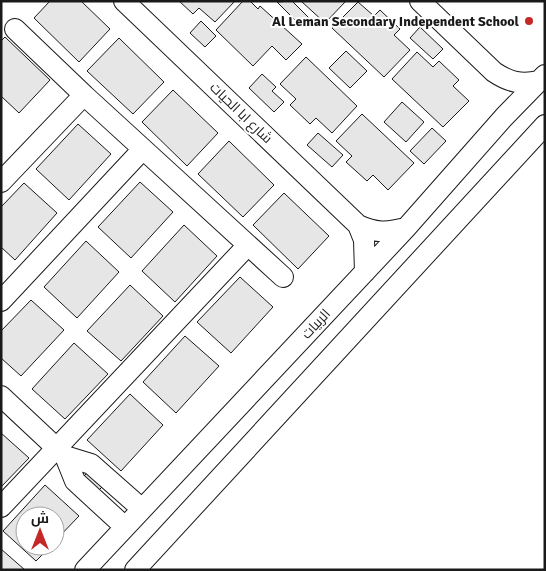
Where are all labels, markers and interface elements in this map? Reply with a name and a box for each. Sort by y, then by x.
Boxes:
place label: Al Leman Secondary Independent School [272,13,520,30]
marker: Al Leman Secondary Independent School [523,15,535,27]
street label: شارع ابا الحيات [206,79,276,147]
street label: الربيات [298,305,334,343]
north arrow [15,506,65,556]
text: ش [31,510,49,527]

